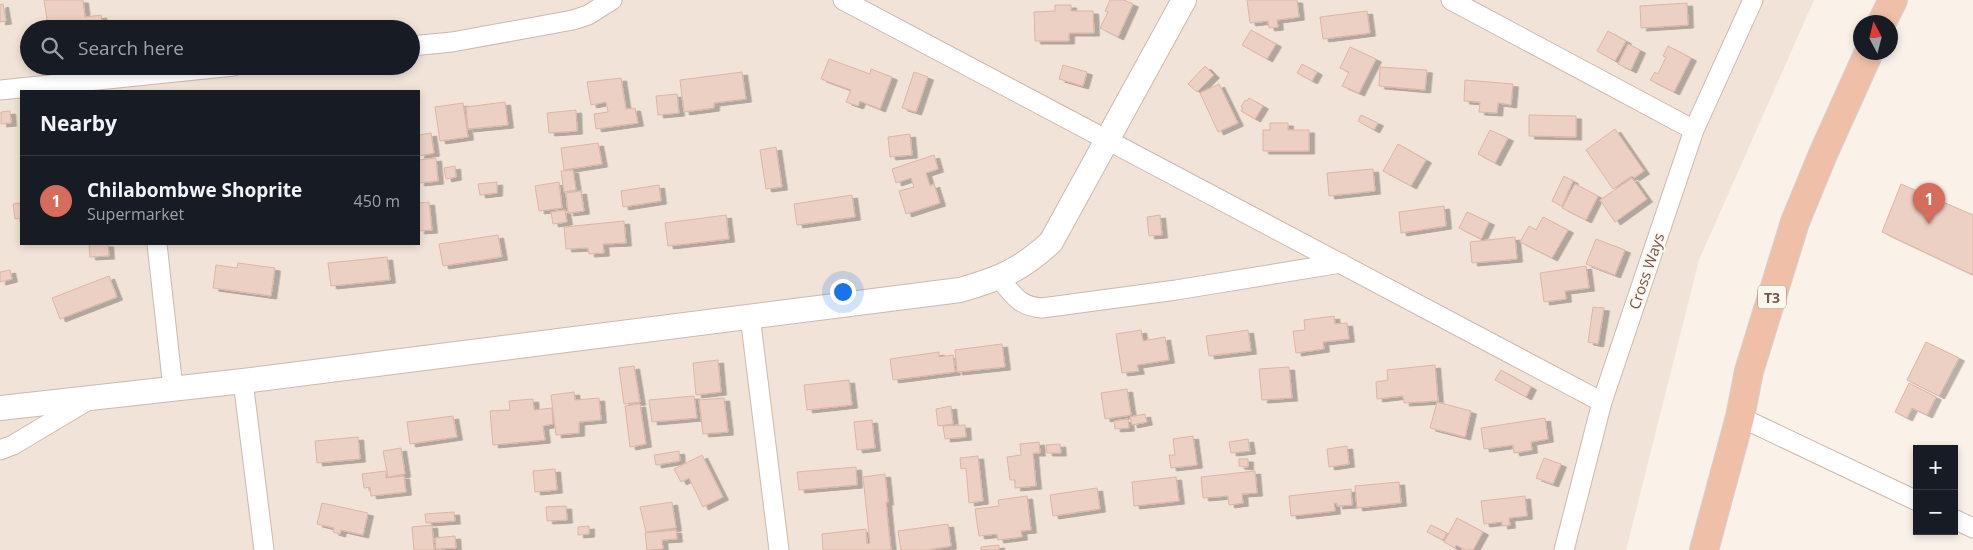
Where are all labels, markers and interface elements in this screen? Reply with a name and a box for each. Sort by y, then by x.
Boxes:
north arrow [1853,15,1898,60]
search box [20,20,420,75]
icon: search [38,34,66,62]
text: Search here [78,35,184,61]
text: Nearby [40,109,117,137]
text: Chilabombwe Shoprite [87,177,302,203]
pin: 1 [1913,183,1945,224]
text: 1 [51,190,61,212]
text: 450 m [354,190,400,212]
text: Supermarket [87,203,184,225]
street label: Cross Ways [1624,230,1668,312]
your location [830,279,856,305]
road number: T3 [1758,286,1786,308]
map controls [1913,445,1958,535]
button: + [1913,445,1958,490]
button: − [1913,490,1958,535]

